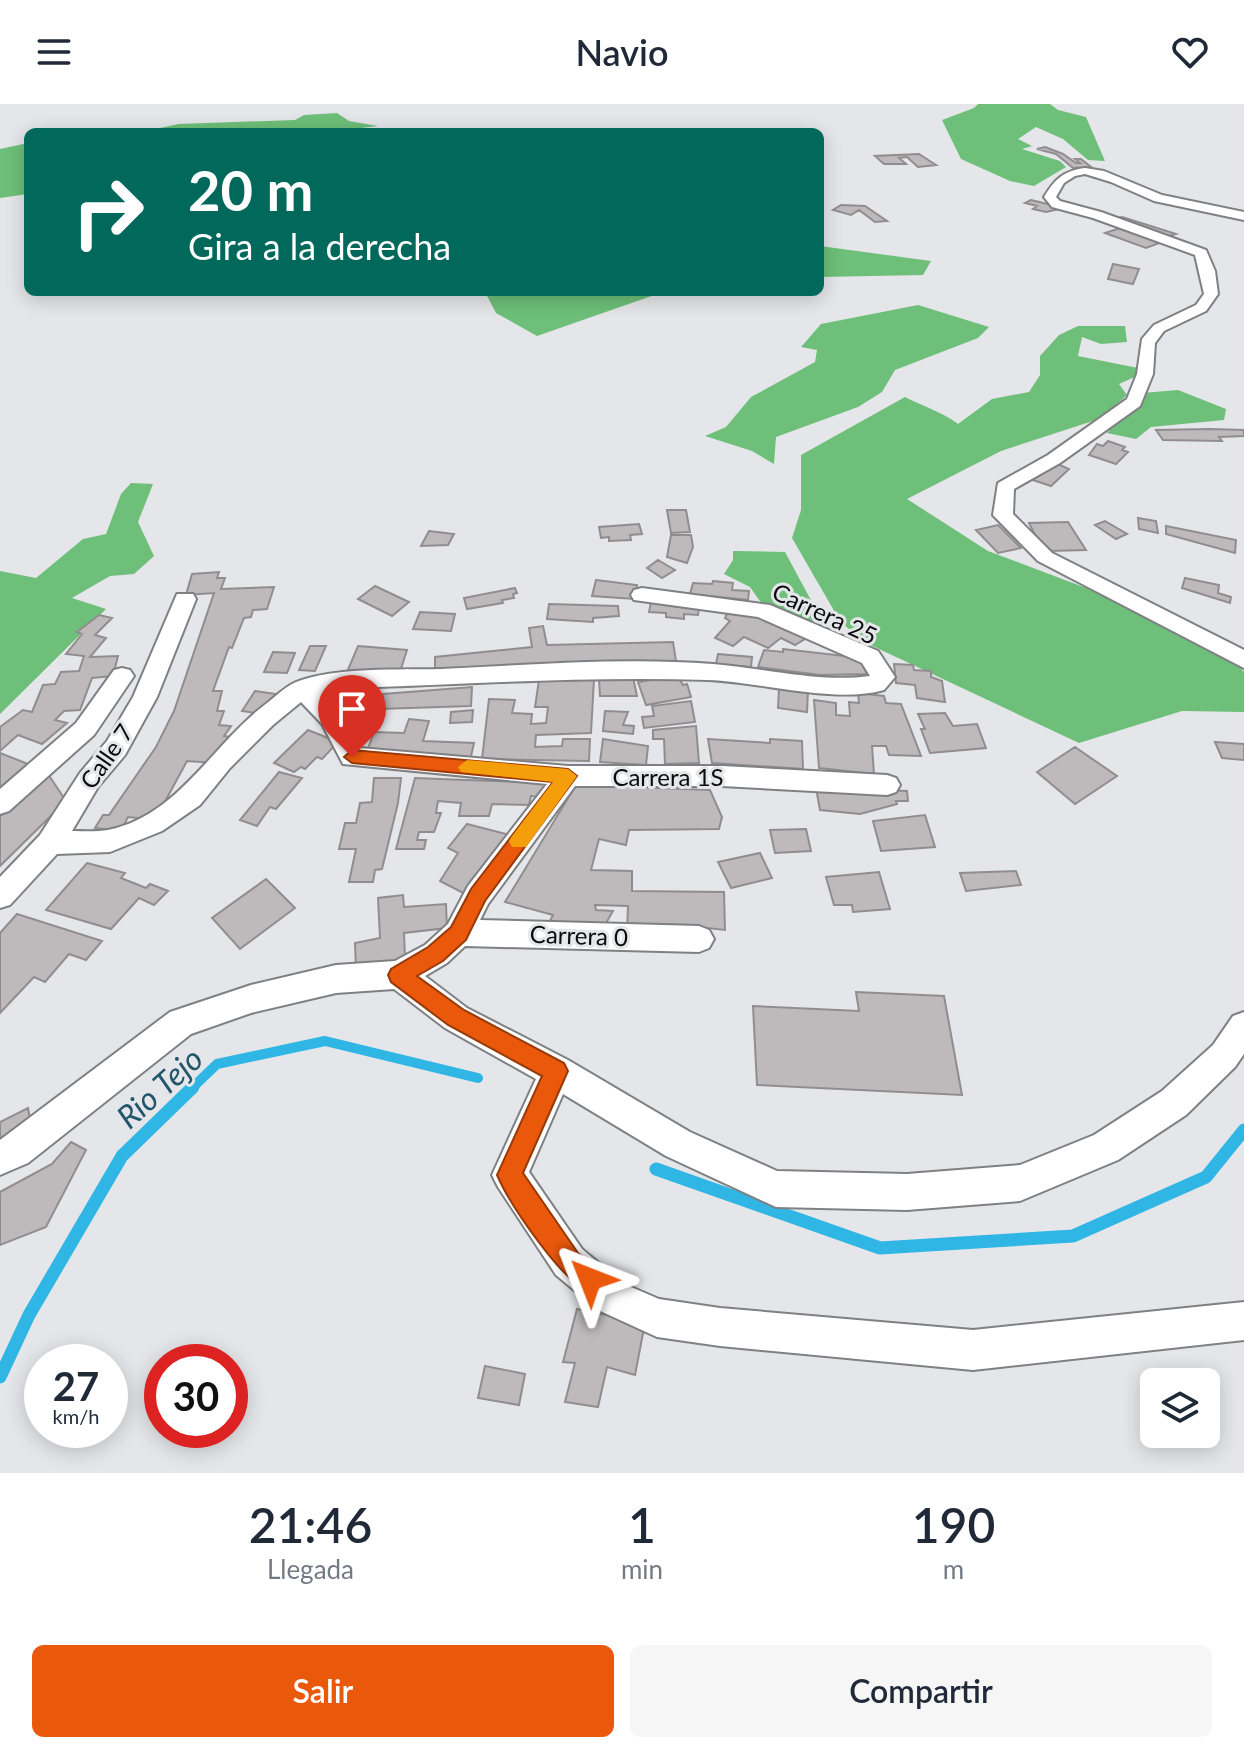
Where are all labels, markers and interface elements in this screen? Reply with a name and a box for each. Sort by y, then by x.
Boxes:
icon: menu [32,30,76,74]
text: Navio [575,30,669,74]
icon: heart [1168,30,1212,74]
text: 20 m [188,156,313,223]
icon: right [56,160,160,264]
text: Gira a la derecha [188,224,451,268]
street label: Carrera 25 [768,576,882,650]
pin [318,675,386,757]
icon: arrive [330,687,374,731]
street label: Calle 7 [73,718,139,794]
street label: Carrera 1S [612,762,724,791]
street label: Carrera 0 [529,919,629,951]
water label: Rio Tejo [108,1038,210,1136]
position arrow [548,1237,632,1321]
speed limit sign: 30 [144,1344,248,1448]
text: 27 [53,1362,99,1410]
map controls [1140,1368,1220,1448]
button: layers [1140,1368,1220,1448]
text: km/h [53,1404,99,1428]
text: 21:46 [249,1496,372,1553]
text: 1 [628,1496,656,1553]
text: 190 [912,1496,995,1553]
text: Llegada [267,1553,354,1585]
text: min [621,1553,663,1585]
text: m [943,1553,964,1585]
button: Salir [32,1645,614,1737]
button: Compartir [630,1645,1212,1737]

